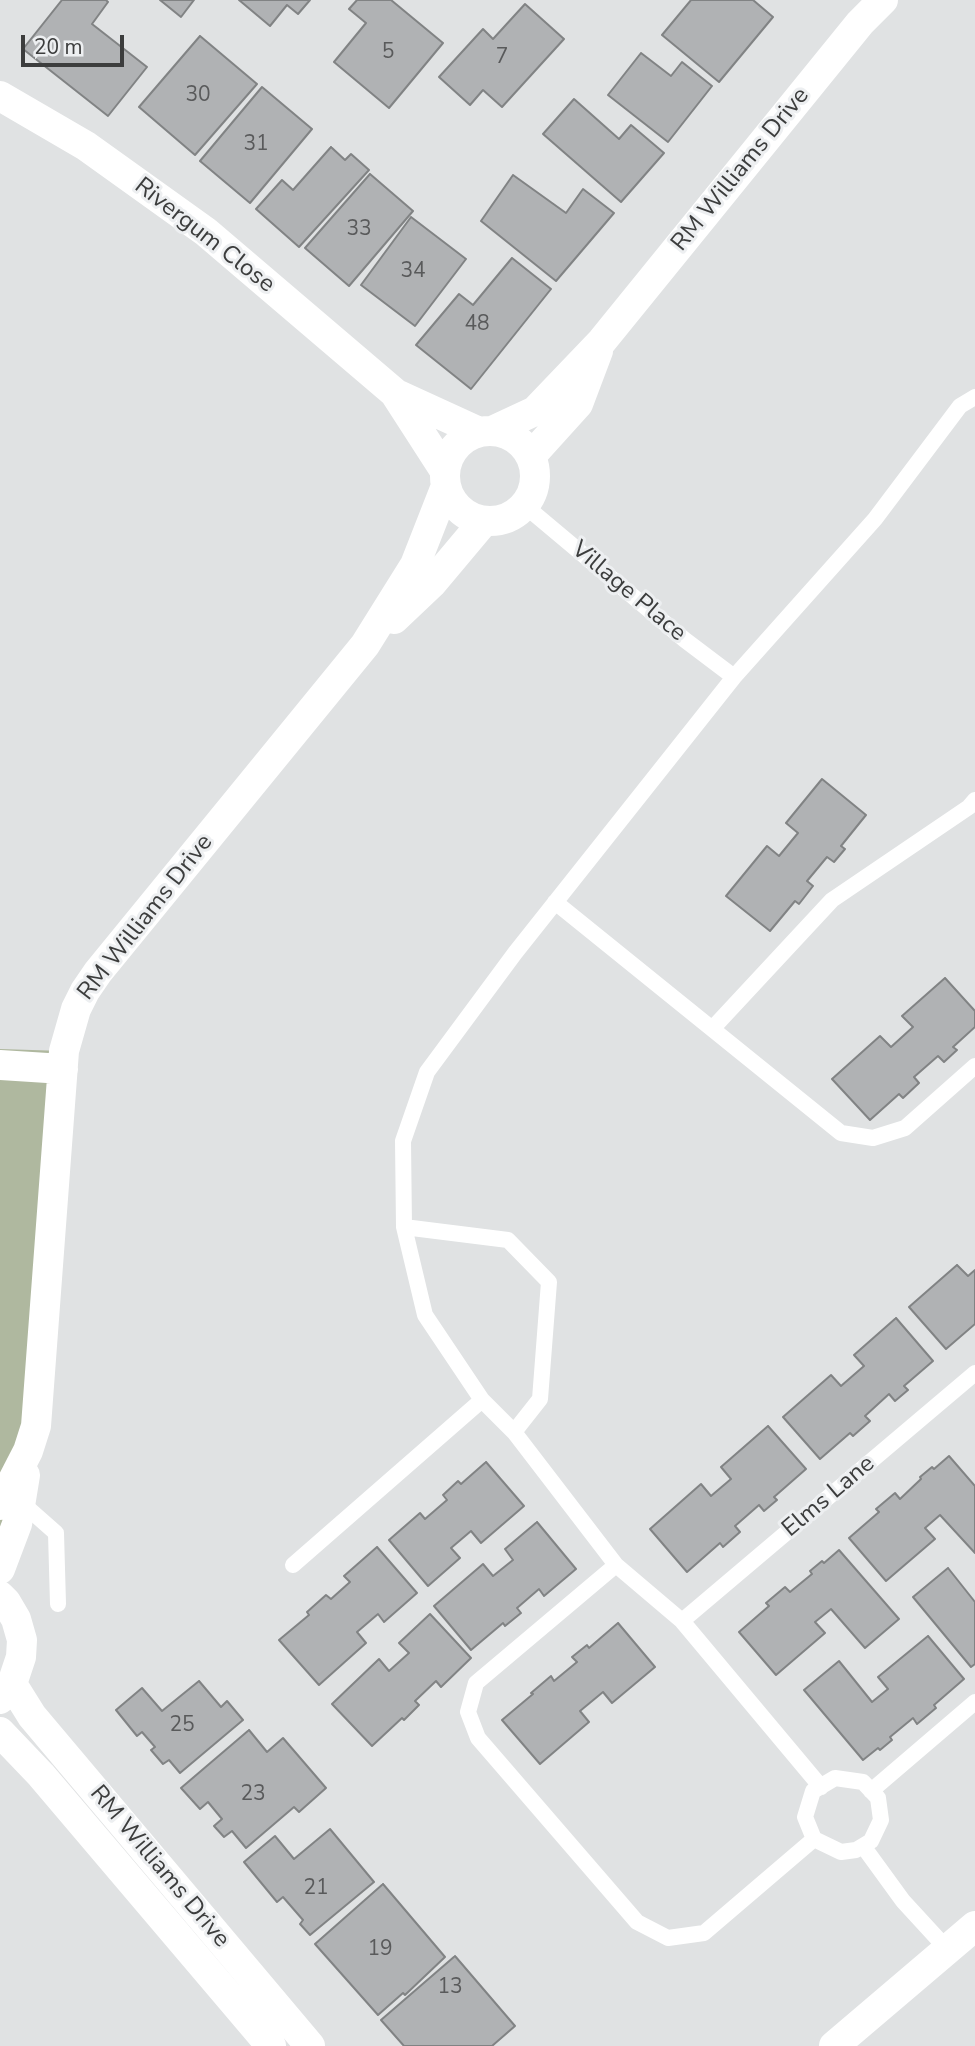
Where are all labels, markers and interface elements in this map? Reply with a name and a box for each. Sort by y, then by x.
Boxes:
scale bar [24,21,128,65]
text: 20 m [34,33,83,61]
house number: 5 [382,40,394,66]
house number: 7 [496,45,508,71]
street label: RM Williams Drive [666,82,816,258]
house number: 30 [185,83,211,109]
house number: 31 [243,132,269,158]
street label: Rivergum Close [128,172,280,300]
house number: 33 [346,217,372,243]
house number: 34 [400,259,426,285]
house number: 48 [464,312,490,338]
street label: Village Place [565,536,691,648]
street label: RM Williams Drive [72,829,220,1007]
street label: Elms Lane [777,1450,881,1544]
house number: 25 [169,1713,195,1739]
street label: RM Williams Drive [83,1780,235,1954]
house number: 23 [240,1782,266,1808]
house number: 21 [303,1876,329,1902]
house number: 19 [367,1937,393,1963]
house number: 13 [437,1975,463,2001]

